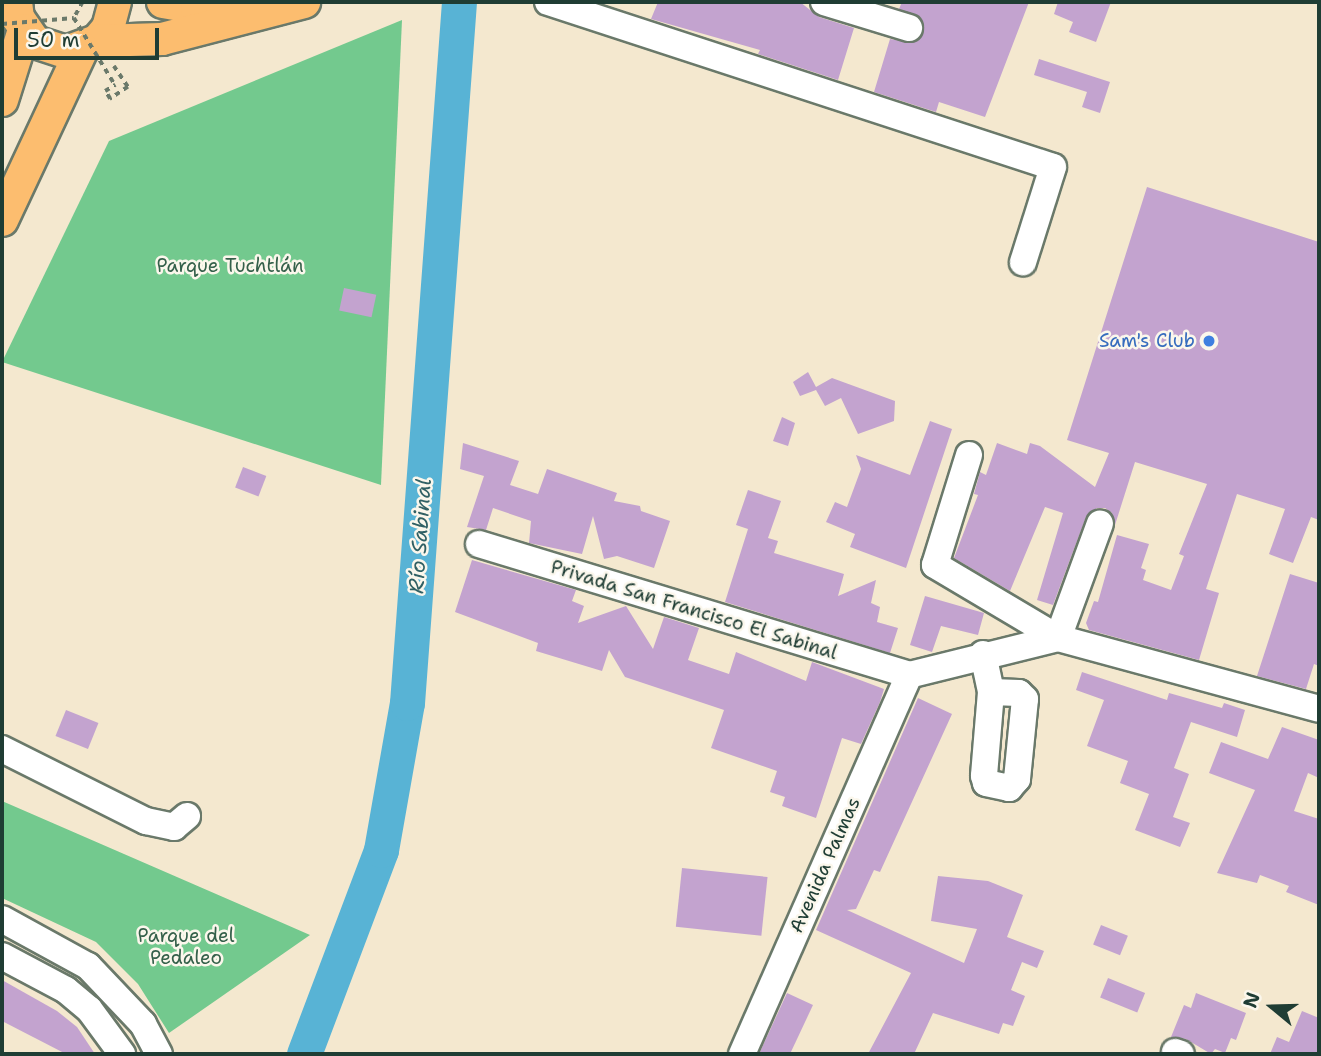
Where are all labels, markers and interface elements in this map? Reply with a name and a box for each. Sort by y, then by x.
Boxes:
scale bar [18,14,163,58]
text: 50 m [27,26,80,54]
park label: Parque Tuchtlán [156,255,304,277]
place label: Sam's Club [1099,330,1195,352]
marker: Sam's Club [1201,333,1217,349]
water label: Río Sabinal [403,478,437,594]
street label: Privada San Francisco El Sabinal [548,555,840,665]
street label: Avenida Palmas [785,794,865,936]
park label: Parque del Pedaleo [138,925,234,969]
north arrow [1237,972,1307,1042]
text: N [1237,989,1266,1011]

